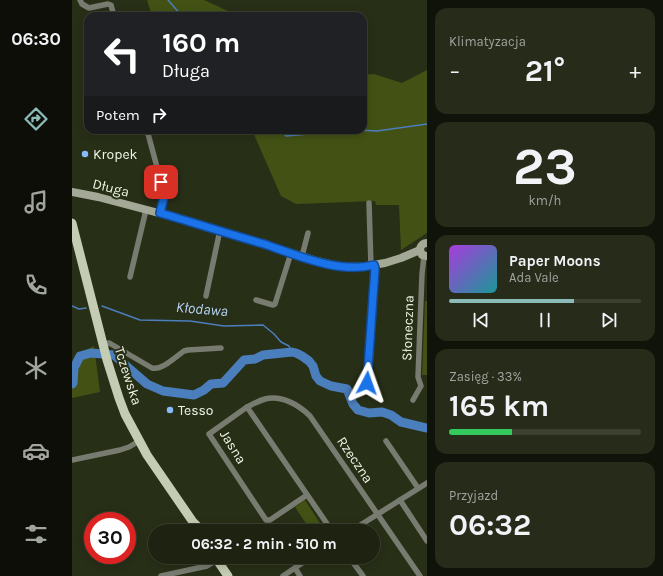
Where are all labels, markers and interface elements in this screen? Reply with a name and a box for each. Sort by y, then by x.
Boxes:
text: 160 m [162,26,240,59]
text: 06:30 [11,28,61,50]
icon: left [96,28,148,80]
text: Klimatyzacja [449,34,526,49]
text: 21° [525,53,565,89]
text: − [449,58,461,84]
text: + [629,58,641,84]
text: Długa [162,60,210,82]
icon: right [148,104,170,126]
icon: directions [22,105,50,133]
text: Potem [96,106,140,124]
text: 23 [513,136,577,197]
place label: Kropek [93,146,138,163]
marker: Kropek [80,149,90,159]
pin [144,165,178,199]
icon: arrive [150,171,172,193]
street label: Długa [91,175,131,201]
icon: music [22,188,50,216]
text: km/h [529,193,561,208]
text: Paper Moons [509,252,601,270]
text: Ada Vale [509,270,559,285]
icon: phone [22,271,50,299]
street label: Słoneczna [398,295,418,361]
water label: Kłodawa [175,298,229,320]
icon: previous [470,309,492,331]
icon: pause [534,309,556,331]
icon: next [598,309,620,331]
street label: Tczewska [111,345,145,407]
icon: climate [22,354,50,382]
position arrow [346,362,388,404]
text: Zasięg · 33% [449,369,522,384]
text: 165 km [449,388,549,424]
place label: Tesso [178,402,214,419]
marker: Tesso [165,405,175,415]
street label: Jasna [216,427,250,467]
street label: Rzeczna [333,434,377,486]
icon: car [22,437,50,465]
text: Przyjazd [449,488,498,503]
text: 06:32 [449,507,531,543]
speed limit sign: 30 [84,512,136,564]
icon: filters [22,520,50,548]
text: 06:32 · 2 min · 510 m [191,535,337,553]

